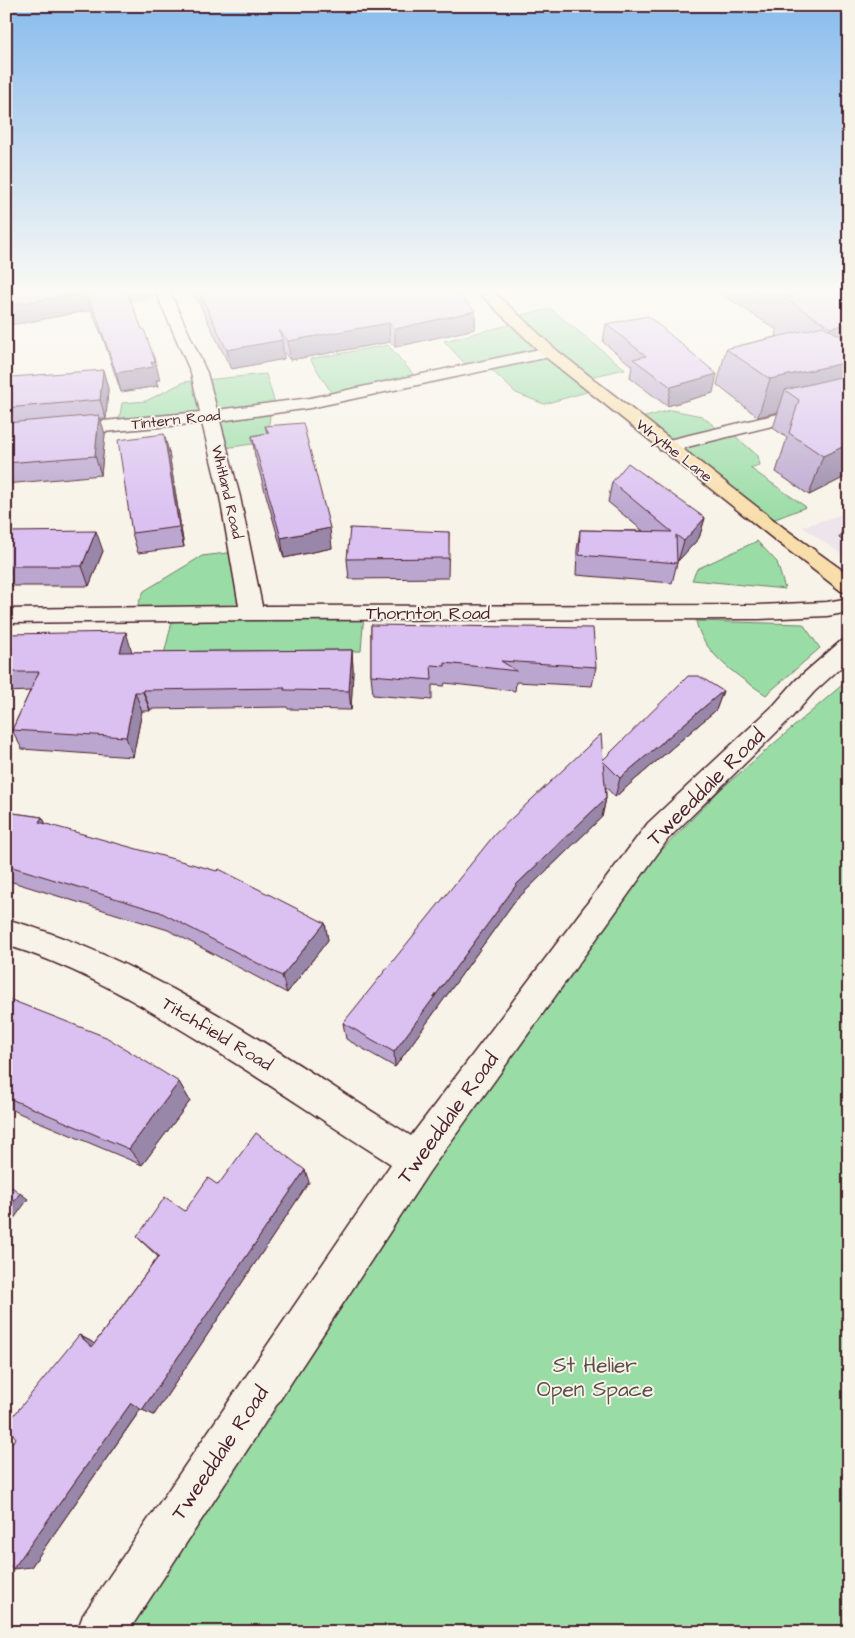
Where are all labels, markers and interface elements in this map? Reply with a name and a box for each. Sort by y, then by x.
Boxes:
street label: Tintern Road [130,405,222,435]
street label: Wrythe Lane [631,414,717,488]
street label: Whitland Road [206,443,248,541]
street label: Thornton Road [366,601,490,626]
street label: Tweeddale Road [640,721,772,853]
street label: Titchfield Road [157,991,277,1077]
street label: Tweeddale Road [390,1046,506,1190]
park label: St Helier Open Space [537,1351,653,1405]
street label: Tweeddale Road [164,1380,276,1526]

